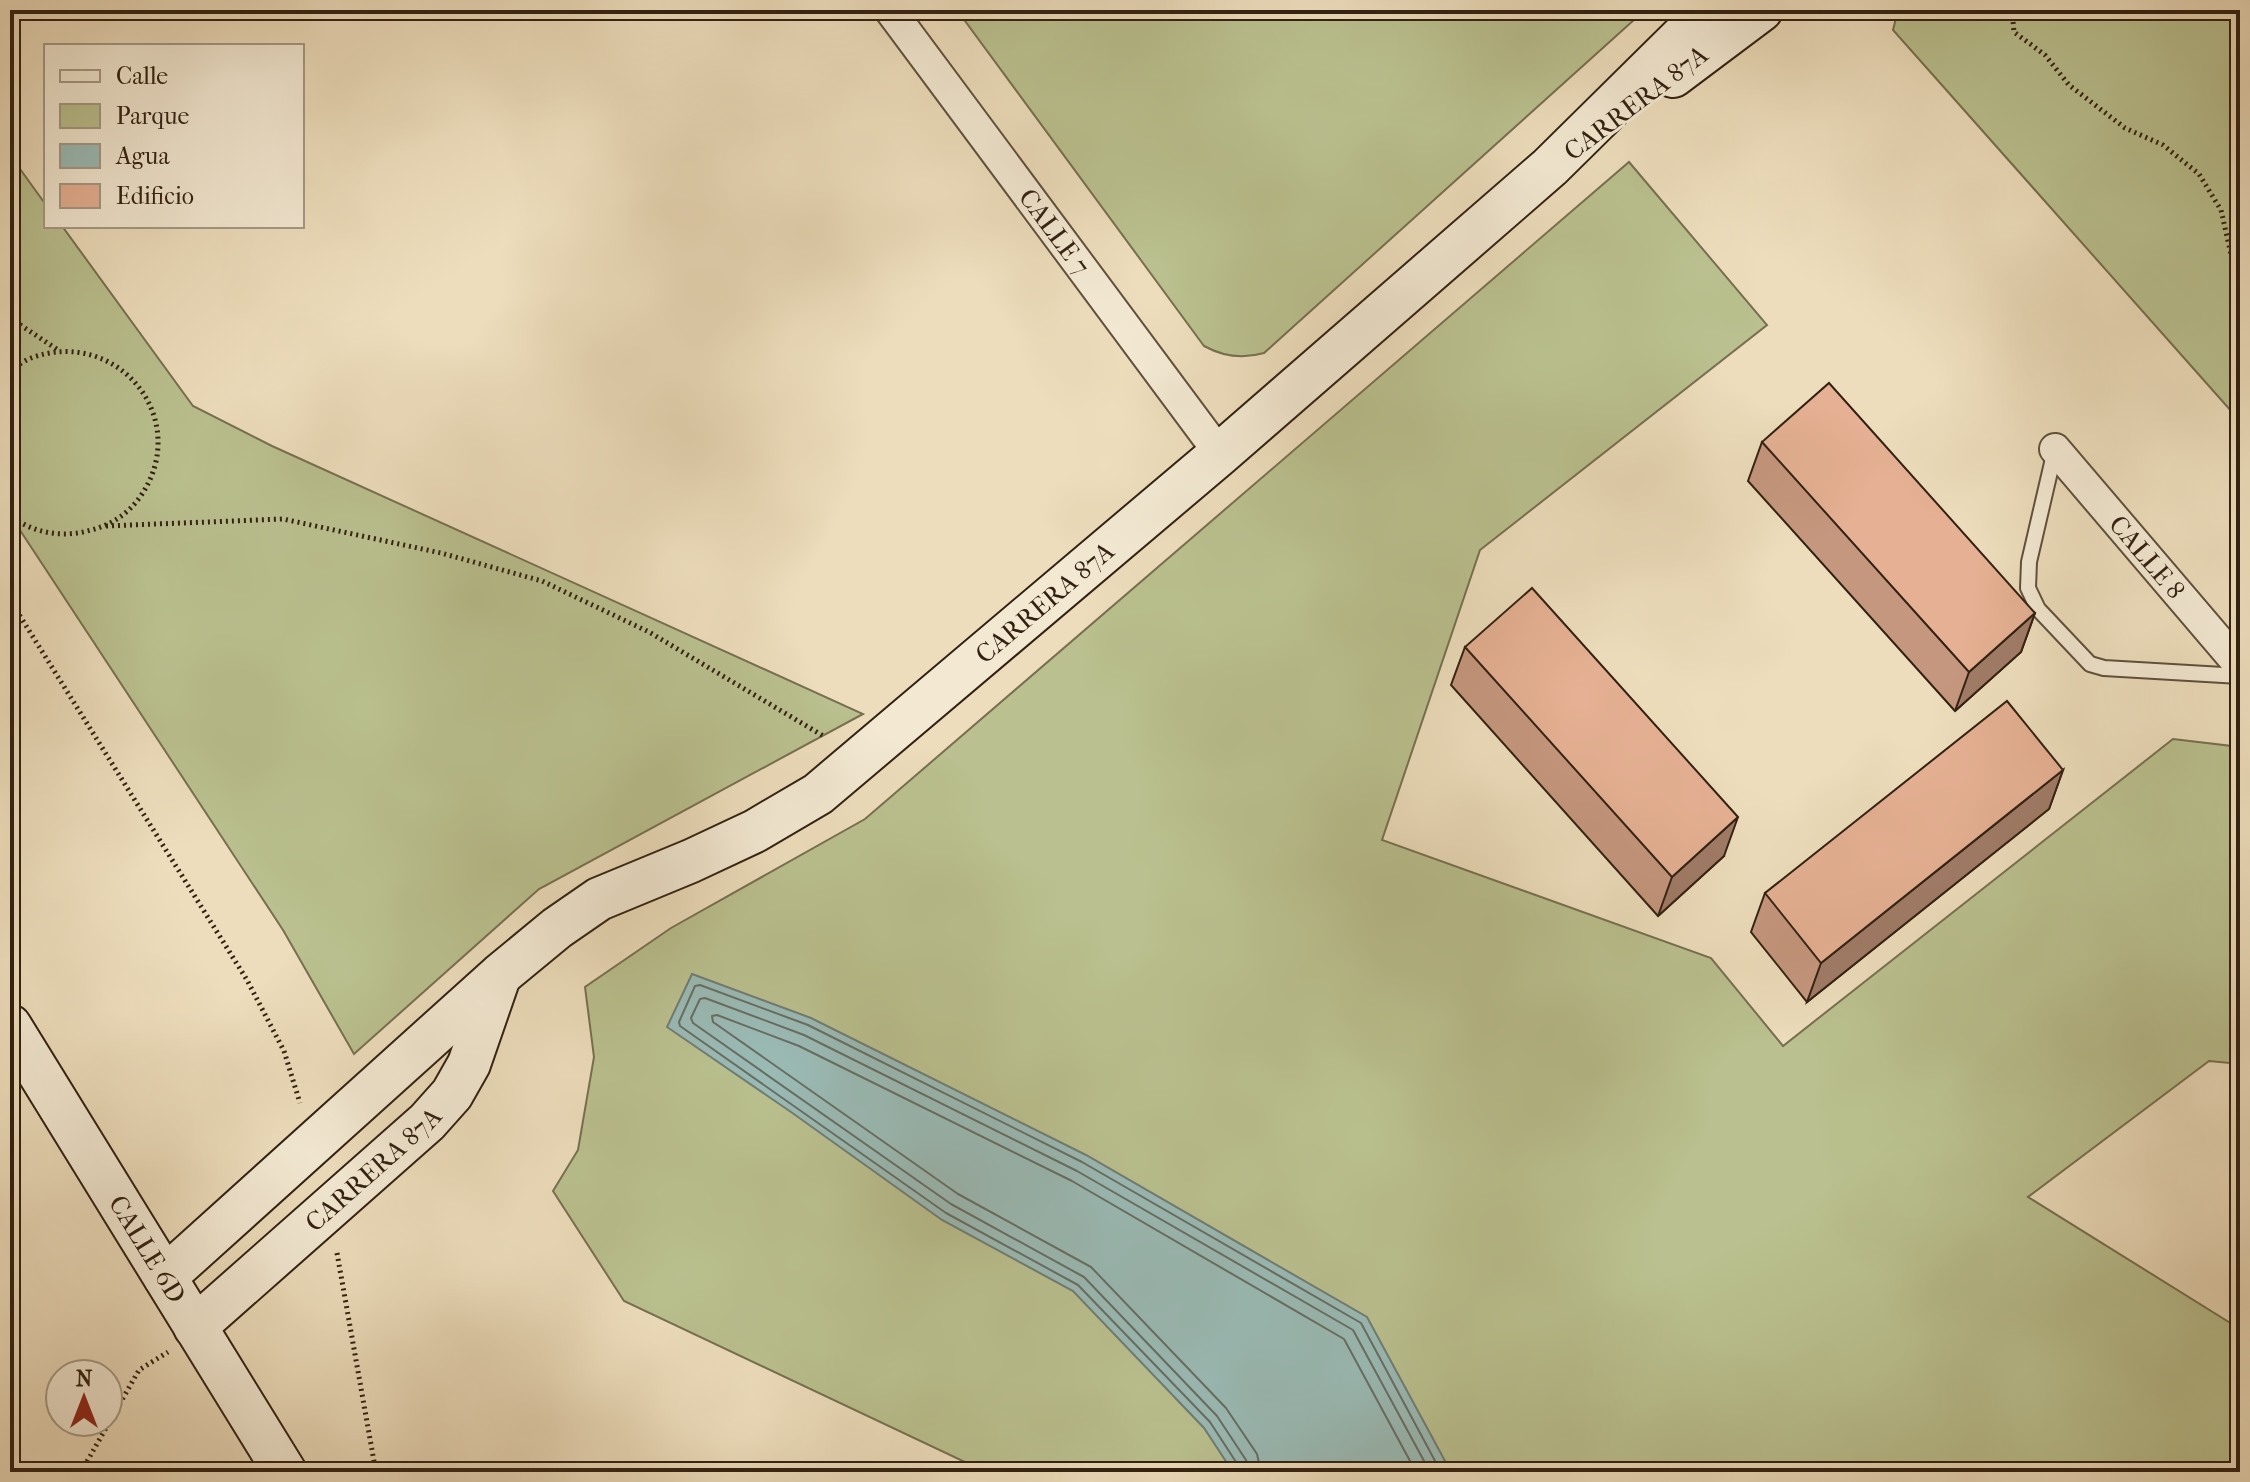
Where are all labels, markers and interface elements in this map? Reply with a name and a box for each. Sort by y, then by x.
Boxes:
street label: CARRERA 87A [1558,38,1715,167]
legend [44,44,304,228]
text: Calle [116,62,168,90]
text: Parque [116,102,189,130]
text: Agua [115,142,170,170]
text: Edificio [116,182,194,210]
street label: CALLE 7 [1012,182,1097,281]
street label: CALLE 8 [2103,509,2191,605]
street label: CARRERA 87A [969,534,1121,670]
street label: CARRERA 87A [299,1100,449,1238]
street label: CALLE 6D [103,1189,192,1309]
north arrow [44,1358,124,1438]
text: N [76,1366,93,1392]

